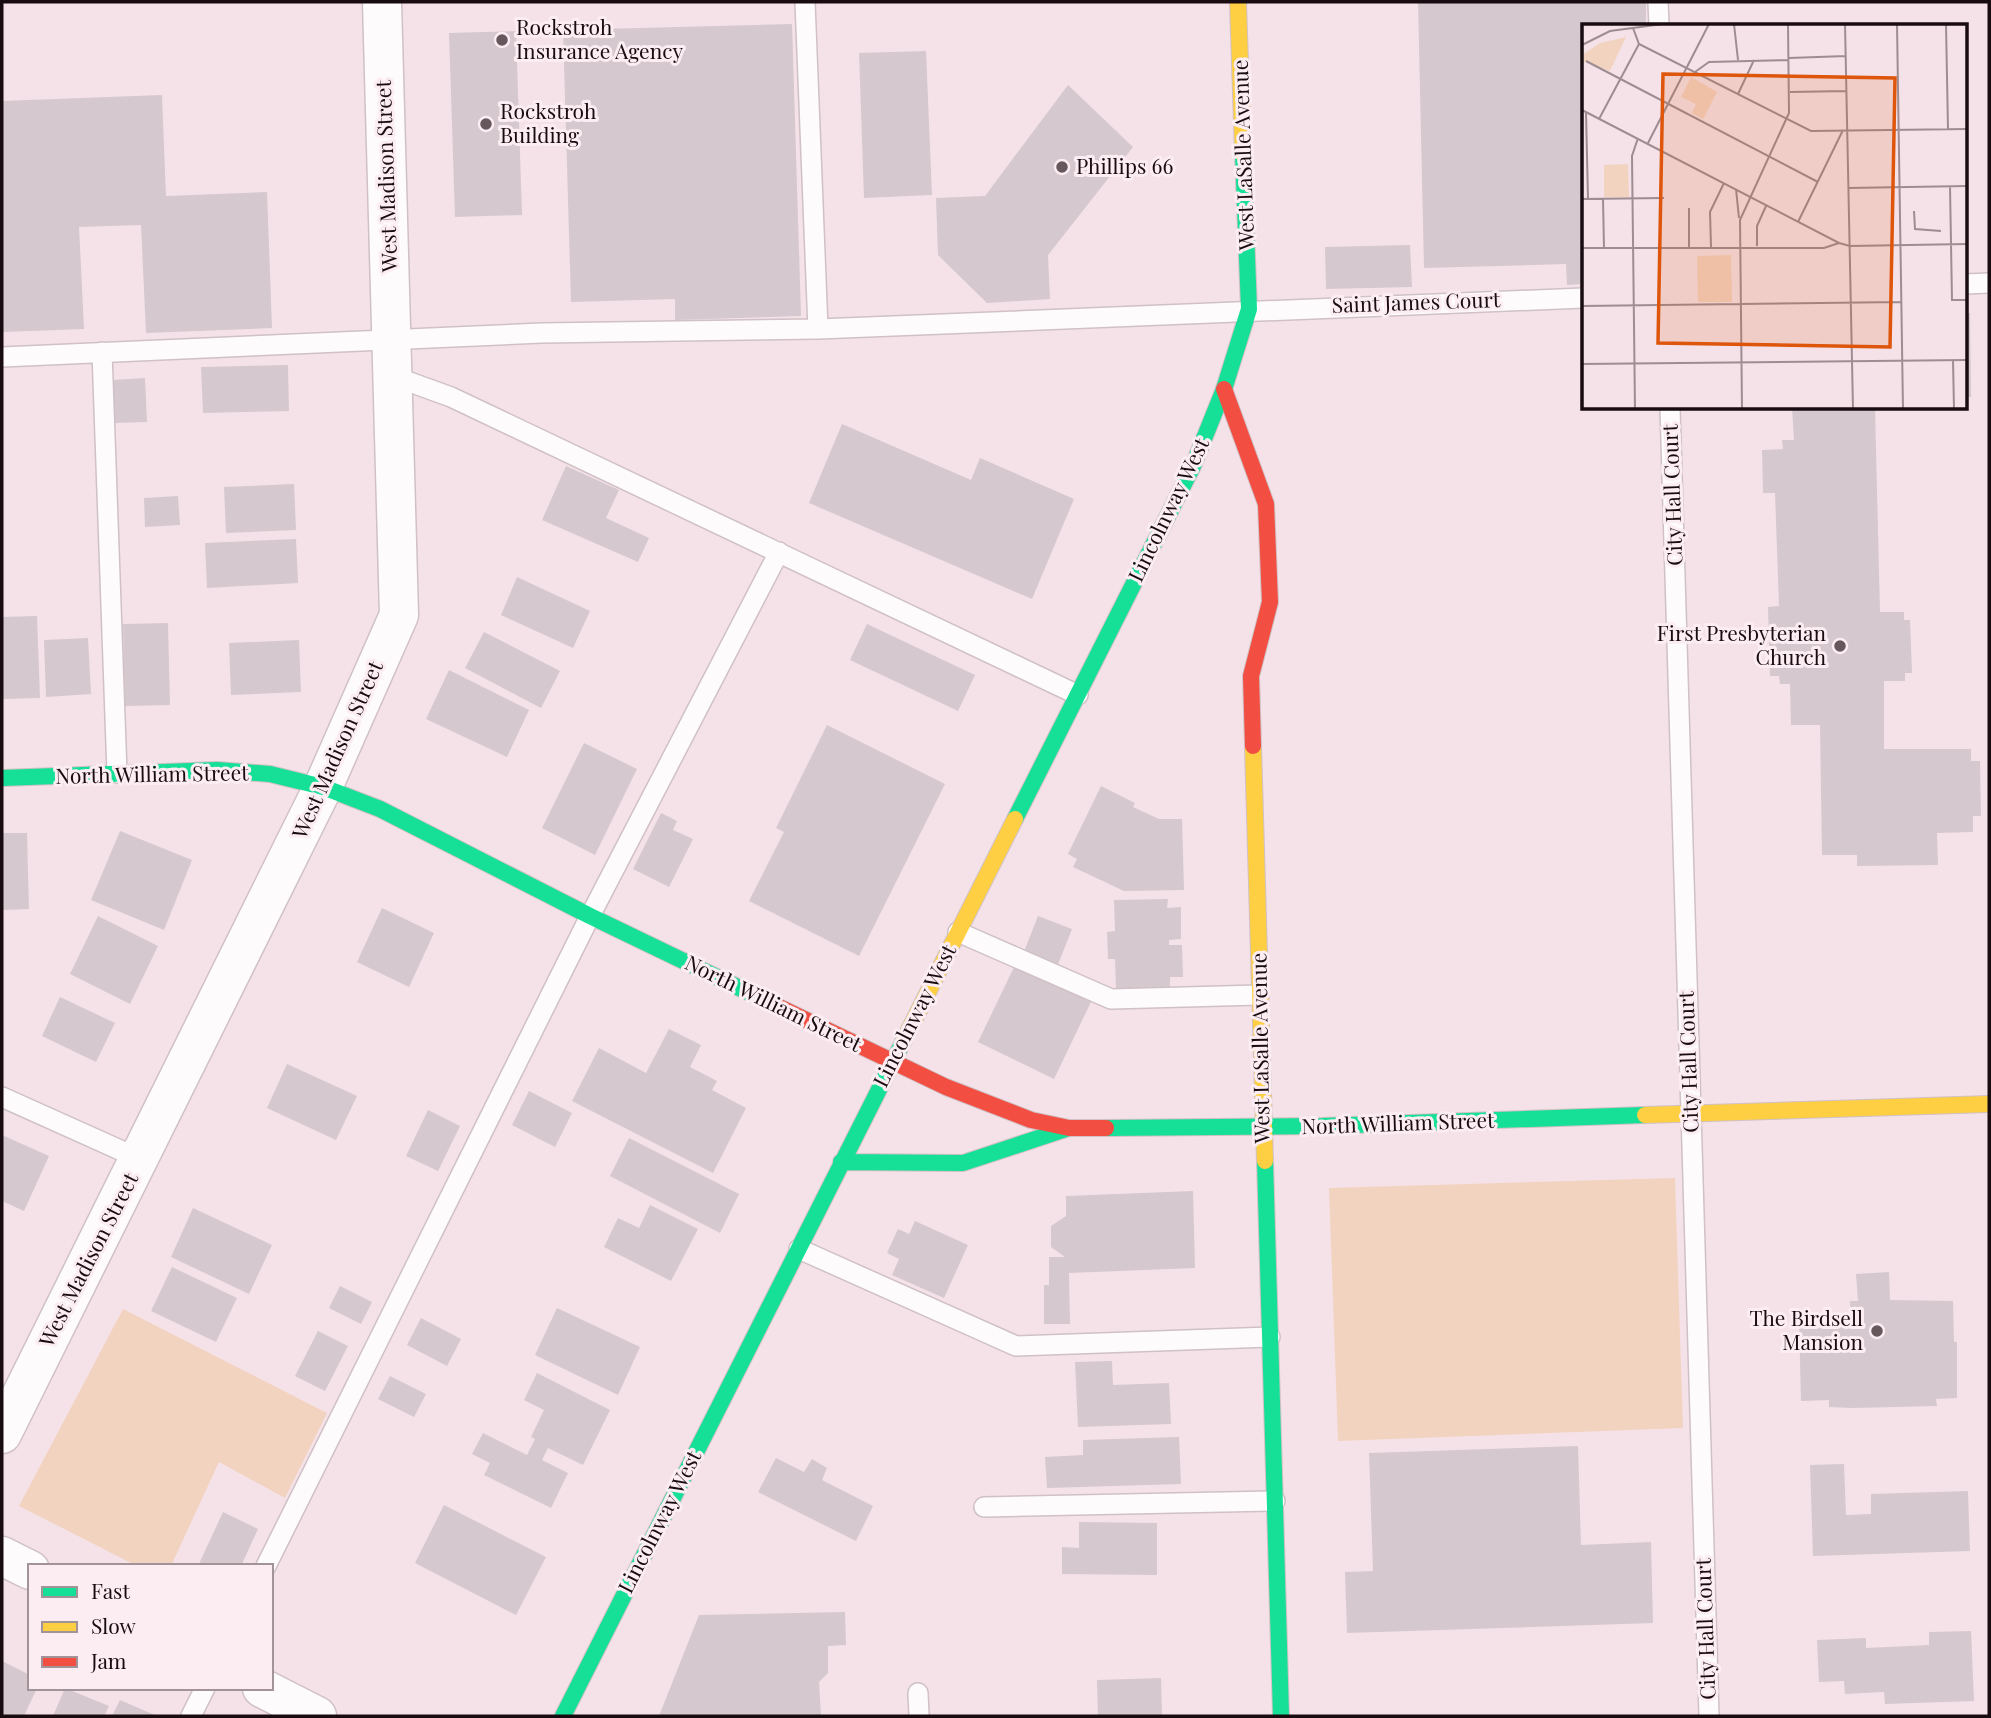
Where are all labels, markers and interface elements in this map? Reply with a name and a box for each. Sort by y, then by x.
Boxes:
place label: Rockstroh Insurance Agency [516,12,683,64]
inset map [1582,24,1966,410]
marker: Rockstroh Insurance Agency [494,32,510,48]
street label: West LaSalle Avenue [1225,59,1259,252]
street label: West Madison Street [368,79,402,273]
place label: Rockstroh Building [500,96,597,148]
marker: Rockstroh Building [478,116,494,132]
place label: Phillips 66 [1076,151,1173,179]
marker: Phillips 66 [1054,159,1070,175]
street label: Saint James Court [1331,284,1501,318]
street label: City Hall Court [1655,423,1687,566]
street label: Lincolnway West [1120,432,1214,586]
place label: First Presbyterian Church [1657,618,1827,670]
marker: First Presbyterian Church [1832,638,1848,654]
street label: West Madison Street [284,655,388,843]
street label: North William Street [55,757,249,789]
street label: Lincolnway West [865,938,962,1091]
street label: North William Street [681,947,867,1057]
street label: West LaSalle Avenue [1243,952,1275,1145]
street label: City Hall Court [1671,990,1703,1133]
street label: North William Street [1301,1105,1495,1139]
street label: West Madison Street [31,1167,144,1352]
place label: The Birdsell Mansion [1750,1303,1863,1355]
marker: The Birdsell Mansion [1869,1323,1885,1339]
street label: Lincolnway West [610,1444,707,1597]
street label: City Hall Court [1688,1557,1720,1700]
legend [28,1564,273,1690]
text: Fast [91,1576,130,1604]
text: Slow [91,1611,136,1639]
text: Jam [90,1646,127,1674]

